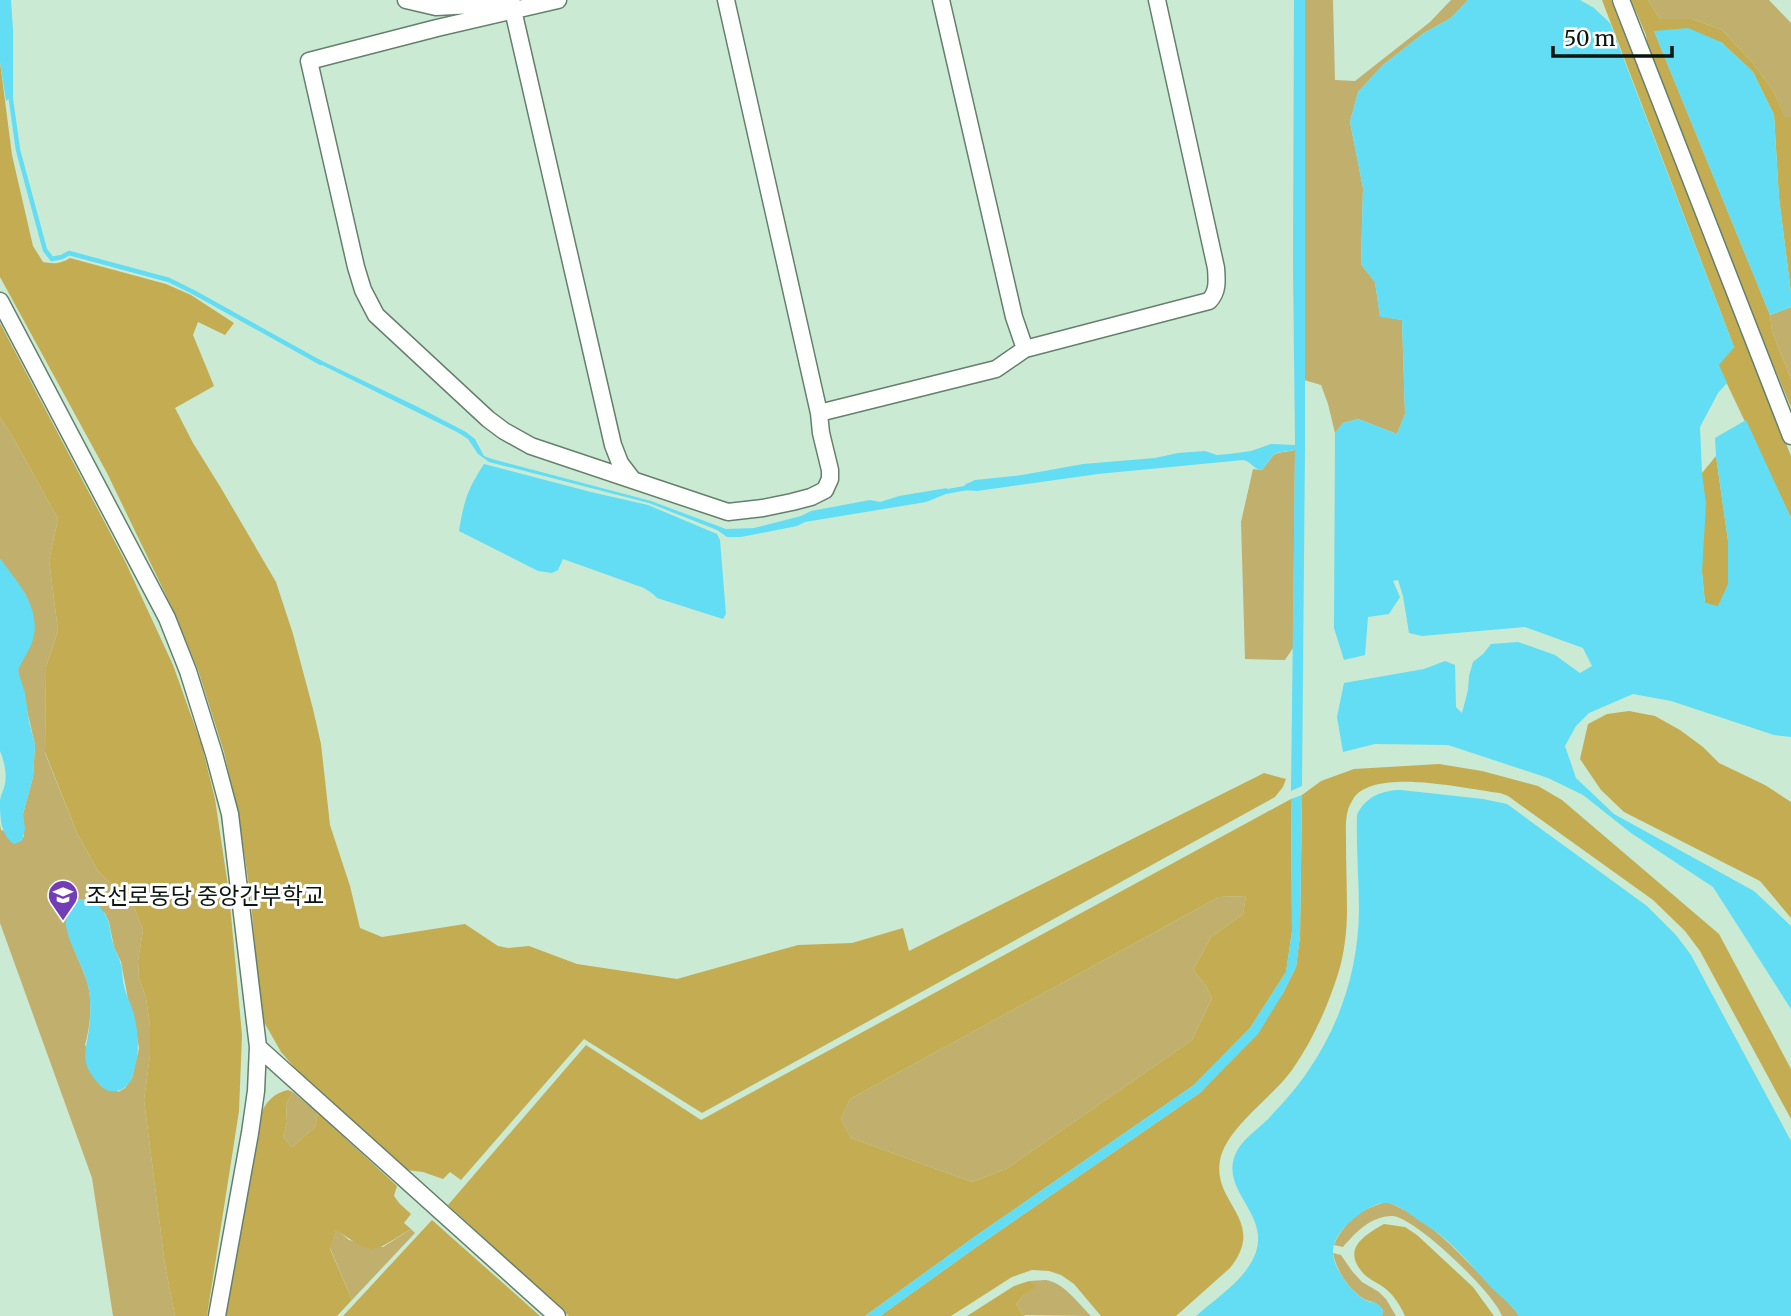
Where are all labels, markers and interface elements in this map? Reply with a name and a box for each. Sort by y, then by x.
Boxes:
scale bar [1553,14,1672,58]
text: 50 m [1564,25,1615,52]
school or university icon: 조선로동당 중앙간부학교 [46,878,80,922]
place label: 조선로동당 중앙간부학교 [86,881,324,910]

